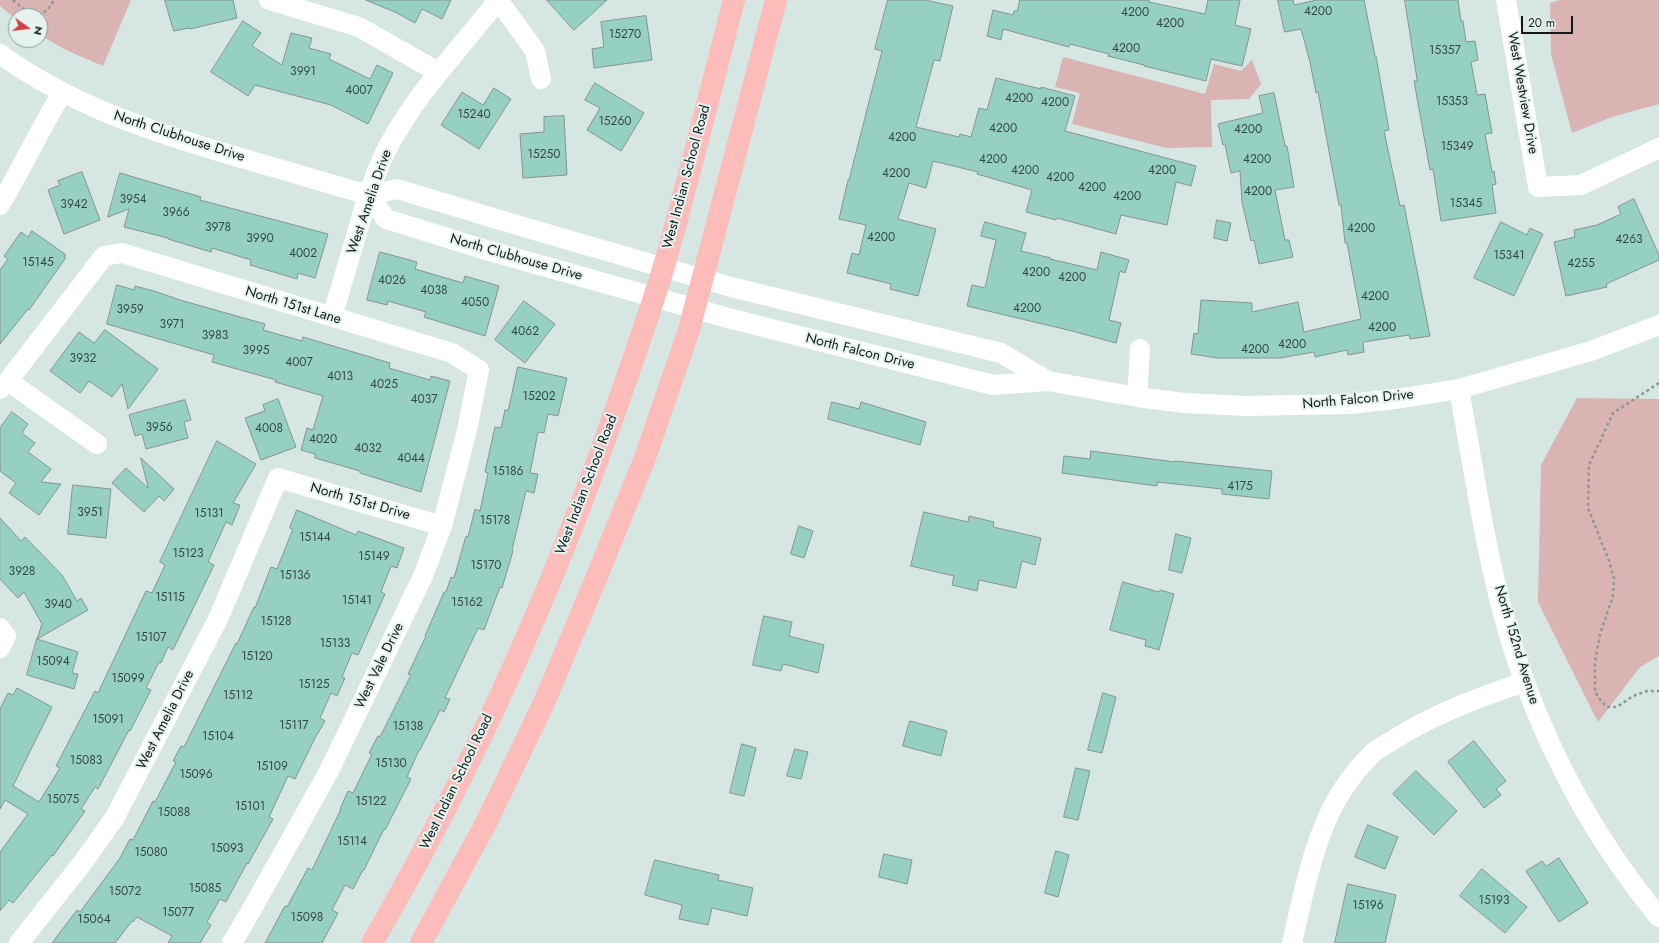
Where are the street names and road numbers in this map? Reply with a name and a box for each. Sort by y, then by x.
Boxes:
street label: West Westview Drive [1503,31,1541,155]
street label: West Indian School Road [660,103,714,251]
street label: North Clubhouse Drive [111,108,247,166]
street label: West Amelia Drive [344,148,396,256]
street label: North Clubhouse Drive [448,231,584,285]
street label: North 151st Lane [243,283,343,329]
street label: North Falcon Drive [804,330,916,374]
street label: North Falcon Drive [1302,387,1414,413]
street label: West Indian School Road [553,413,621,557]
street label: North 151st Drive [308,480,412,524]
street label: North 152nd Avenue [1490,583,1542,707]
street label: West Vale Drive [352,620,408,712]
street label: West Amelia Drive [134,667,198,773]
street label: West Indian School Road [417,712,497,852]

